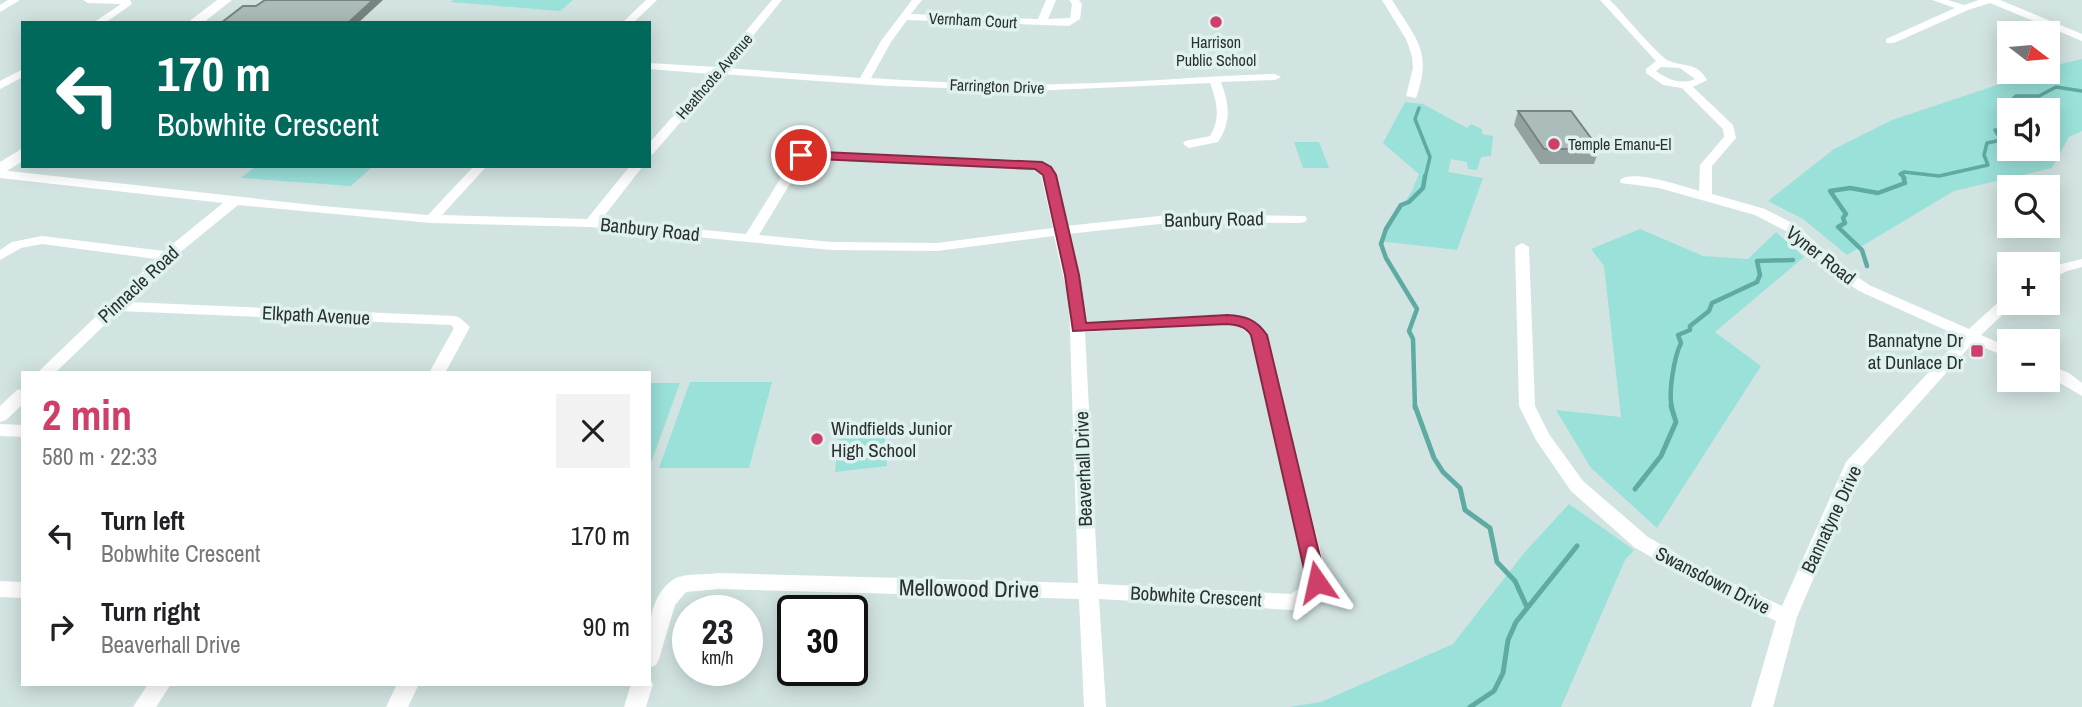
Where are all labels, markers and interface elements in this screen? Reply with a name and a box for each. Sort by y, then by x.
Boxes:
street label: Vernham Court [928,7,1018,33]
marker: Harrison Public School [1208,14,1224,30]
north arrow [1997,21,2060,84]
map controls [1997,21,2060,392]
street label: Heathcote Avenue [671,28,757,124]
place label: Harrison Public School [1176,31,1256,71]
text: 170 m [157,40,271,106]
icon: left [42,49,133,140]
street label: Farrington Drive [949,73,1045,99]
button: sound [1997,98,2060,161]
text: Bobwhite Crescent [157,103,379,146]
pin [771,125,831,185]
place label: Temple Emanu-El [1568,133,1672,155]
icon: arrive [782,136,820,174]
marker: Temple Emanu-El [1546,136,1562,152]
button: search [1997,175,2060,238]
street label: Banbury Road [1164,205,1264,233]
street label: Banbury Road [599,211,701,247]
street label: Vyner Road [1781,220,1861,290]
street label: Pinnacle Road [92,240,184,328]
button: + [1997,252,2060,315]
street label: Elkpath Avenue [261,299,371,331]
place label: Bannatyne Dr at Dunlace Dr [1868,327,1964,375]
button: − [1997,329,2060,392]
marker: Bannatyne Dr at Dunlace Dr [1969,343,1985,359]
text: 2 min [42,387,132,443]
button: close [556,394,630,468]
street label: Beaverhall Drive [1068,411,1098,527]
place label: Windfields Junior High School [831,415,953,463]
marker: Windfields Junior High School [809,431,825,447]
text: 580 m · 22:33 [42,441,157,472]
street label: Bannatyne Drive [1795,461,1867,577]
text: Turn left [101,503,185,538]
icon: left [42,517,80,555]
text: 170 m [571,518,630,553]
text: Bobwhite Crescent [101,538,260,569]
street label: Swansdown Drive [1651,540,1775,620]
position arrow [1280,545,1354,619]
street label: Mellowood Drive [899,571,1039,605]
street label: Bobwhite Crescent [1130,580,1263,612]
text: Turn right [101,594,200,629]
speed limit sign: 30 [777,595,868,686]
icon: right [42,608,80,646]
text: 23 [702,608,733,655]
text: 90 m [583,609,630,644]
text: Beaverhall Drive [101,629,240,660]
text: km/h [702,645,734,670]

